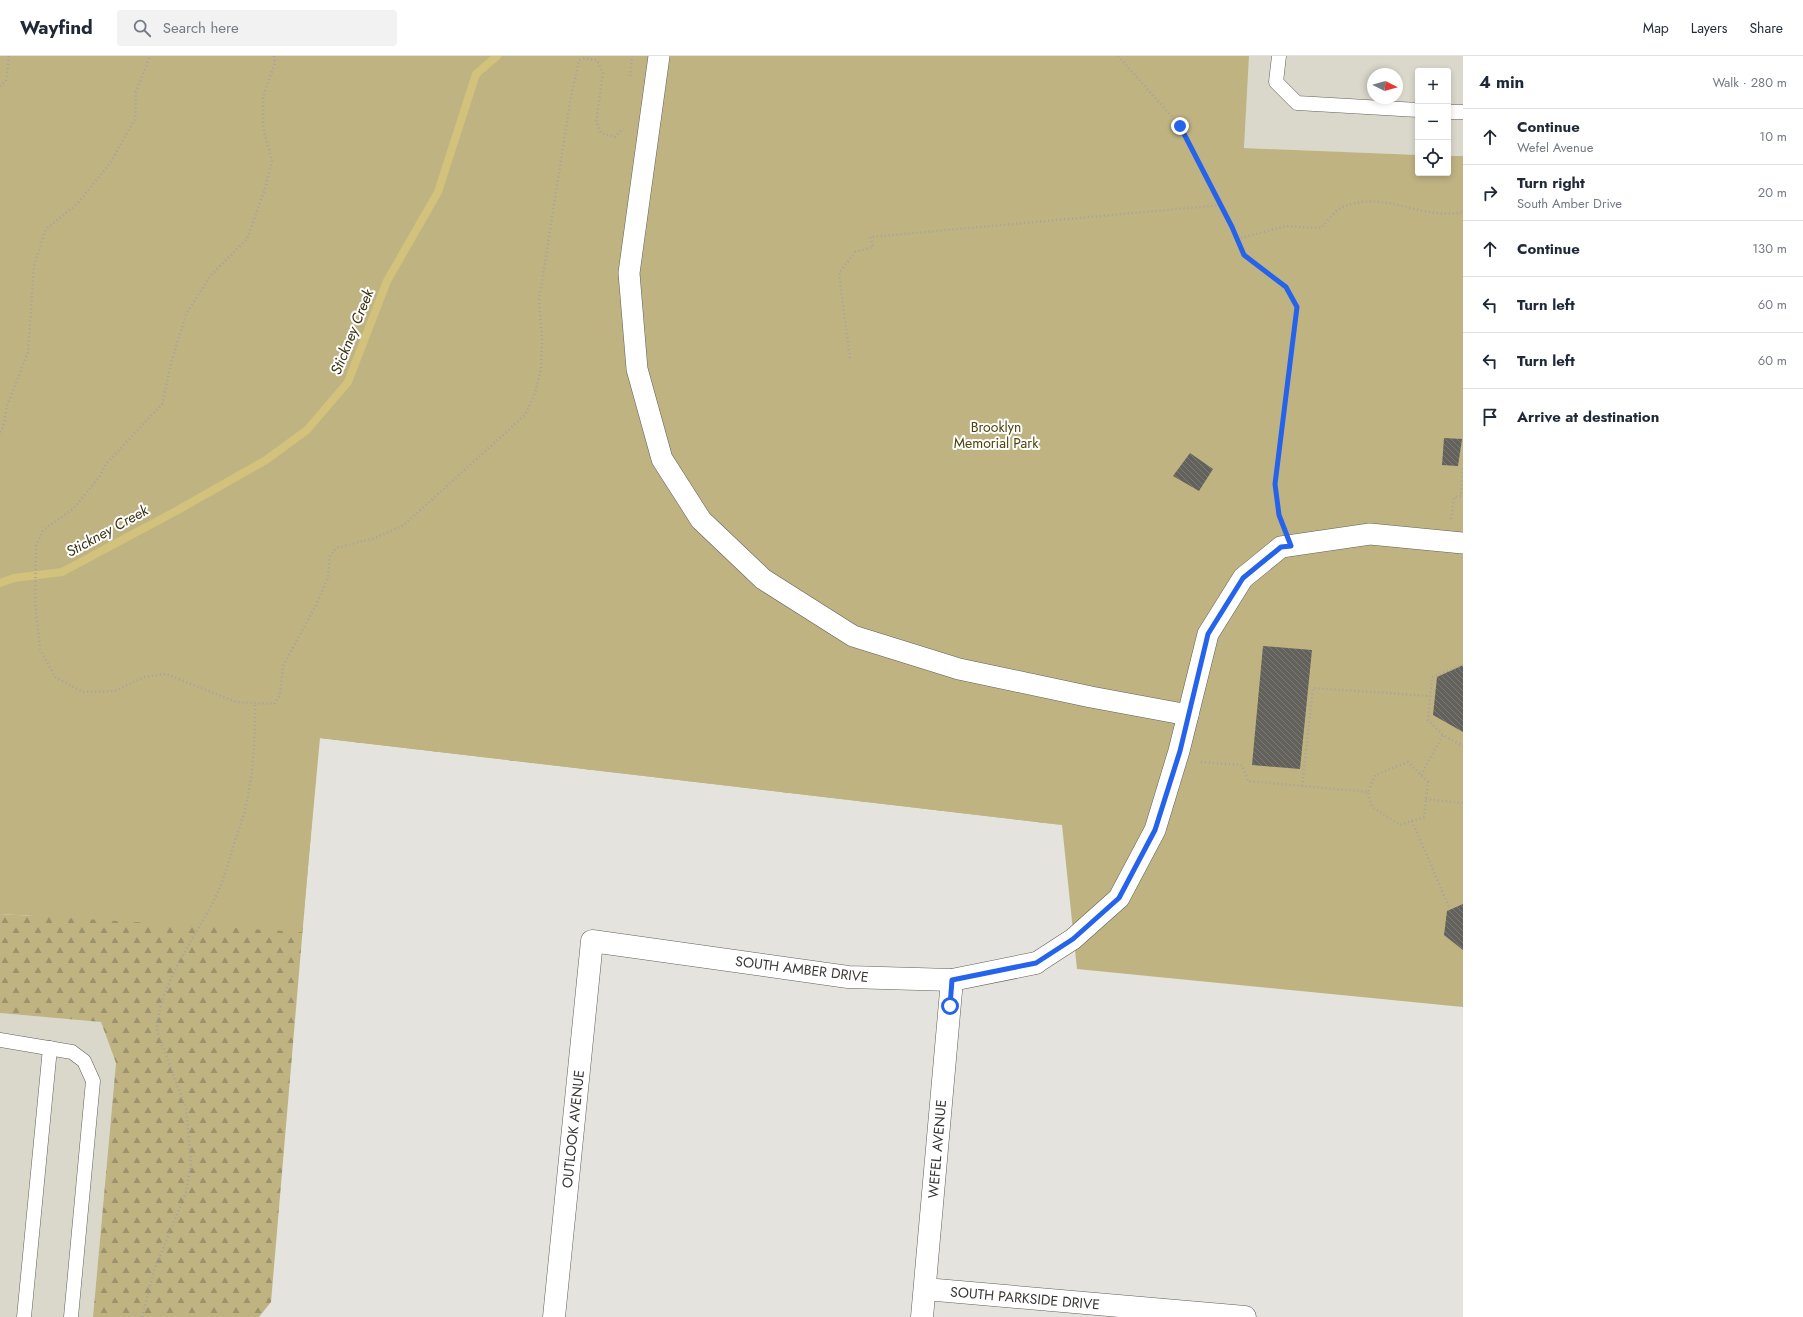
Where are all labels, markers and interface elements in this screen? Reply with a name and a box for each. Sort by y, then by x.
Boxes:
search box [117,10,397,46]
text: Wayfind [20,14,93,41]
icon: search [131,17,153,39]
text: Search here [163,17,239,39]
text: Map [1643,18,1669,38]
text: Layers [1691,18,1727,38]
text: Share [1749,18,1783,38]
north arrow [1367,68,1403,104]
map controls [1415,68,1451,176]
button: + [1415,68,1451,104]
text: 4 min [1479,70,1524,94]
text: Walk · 280 m [1712,73,1787,92]
button: − [1415,104,1451,140]
text: Continue [1517,116,1580,138]
route end [1171,117,1189,135]
icon: ahead [1479,126,1501,148]
text: 10 m [1759,127,1787,146]
text: Wefel Avenue [1517,138,1593,157]
button: locate [1415,140,1451,176]
text: Turn right [1517,172,1585,194]
icon: right [1479,182,1501,204]
text: 20 m [1758,183,1787,202]
text: South Amber Drive [1517,194,1622,213]
icon: ahead [1479,238,1501,260]
text: Continue [1517,238,1580,260]
text: 130 m [1752,239,1787,258]
water label: Stickney Creek [325,285,379,378]
icon: left [1479,294,1501,316]
text: Turn left [1517,294,1575,316]
text: 60 m [1758,295,1787,314]
icon: left [1479,350,1501,372]
text: Turn left [1517,350,1575,372]
text: 60 m [1758,351,1787,370]
icon: arrive [1479,406,1501,428]
text: Arrive at destination [1517,406,1659,428]
park label: Brooklyn Memorial Park [954,417,1039,453]
water label: Stickney Creek [62,499,152,563]
street label: SOUTH AMBER DRIVE [734,951,870,987]
route start [941,997,959,1015]
street label: OUTLOOK AVENUE [557,1069,589,1189]
street label: WEFEL AVENUE [923,1099,951,1199]
street label: SOUTH PARKSIDE DRIVE [949,1281,1101,1315]

